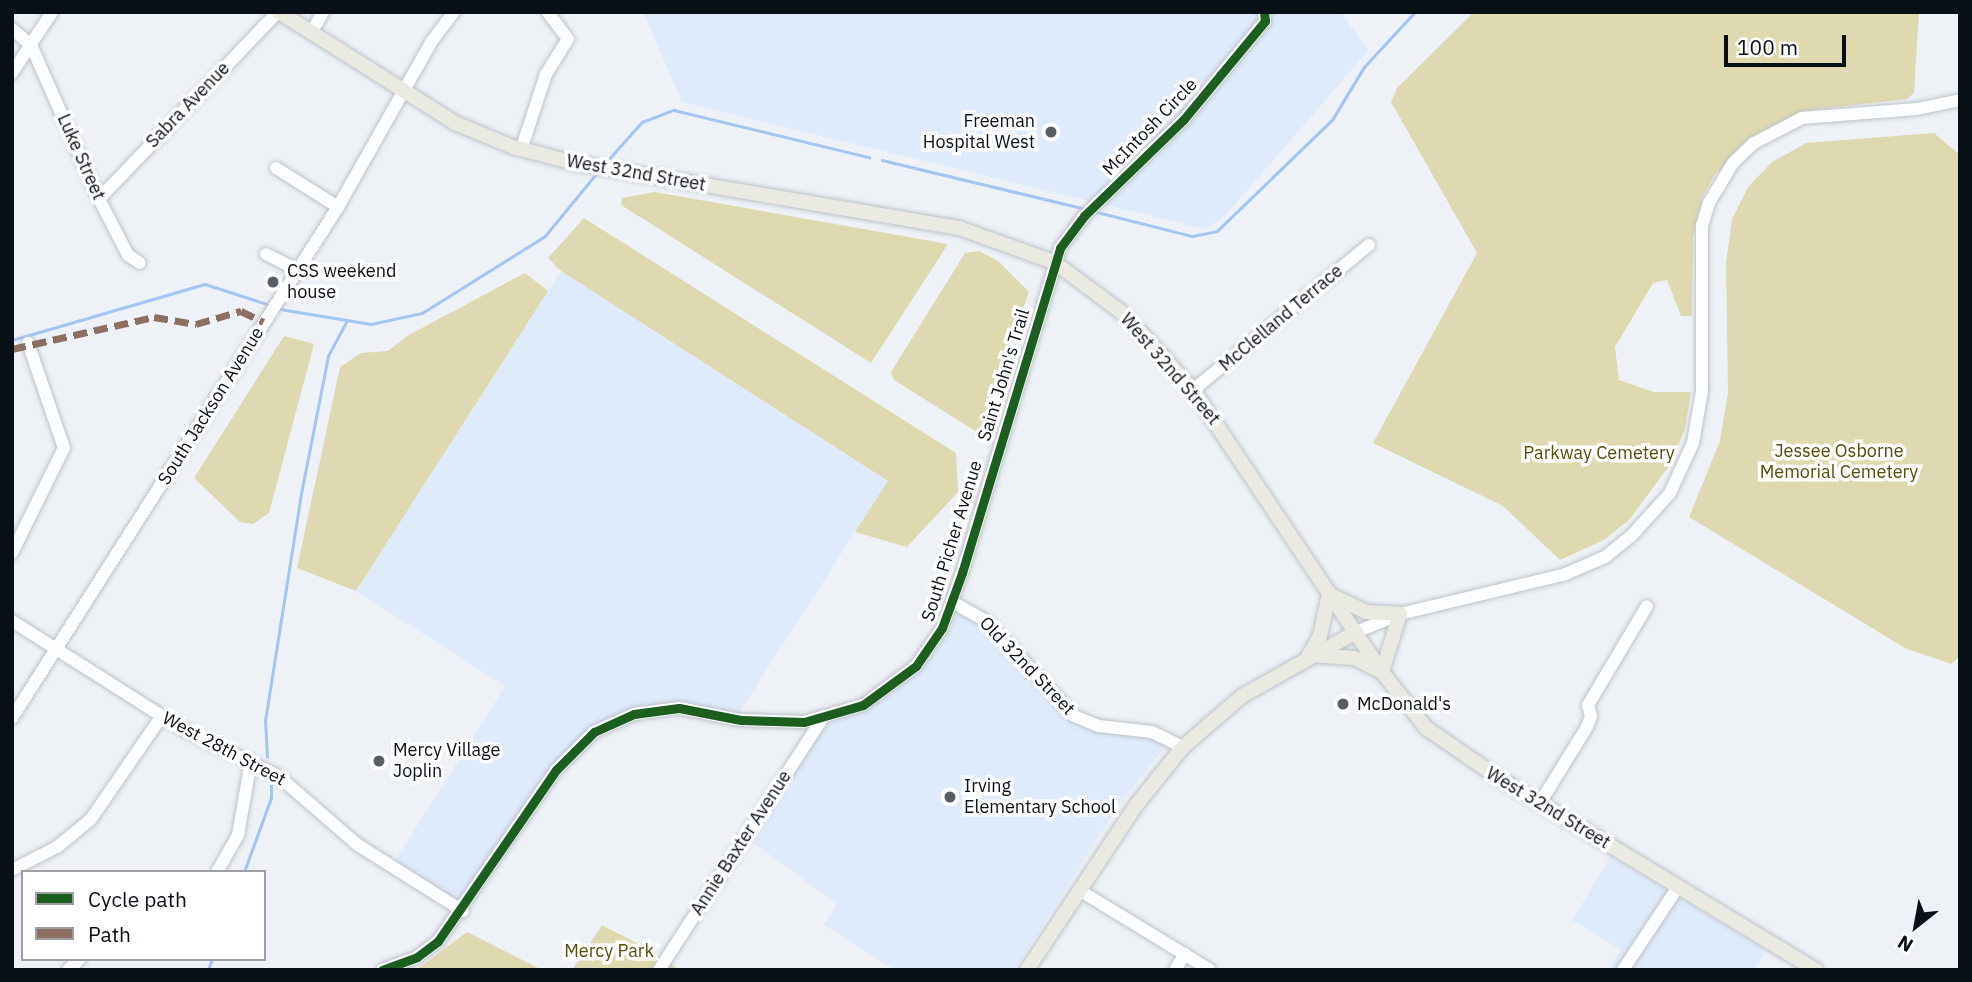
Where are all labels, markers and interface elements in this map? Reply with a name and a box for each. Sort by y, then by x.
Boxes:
scale bar [1727,21,1850,65]
text: 100 m [1737,33,1798,61]
street label: Sabra Avenue [142,58,234,152]
street label: McIntosh Circle [1098,74,1202,180]
street label: Luke Street [52,111,110,203]
place label: Freeman Hospital West [923,111,1035,154]
marker: Freeman Hospital West [1041,122,1061,142]
street label: West 32nd Street [565,150,707,196]
street label: McClelland Terrace [1215,260,1347,376]
place label: CSS weekend house [287,261,396,304]
marker: CSS weekend house [265,274,281,290]
street label: Saint John's Trail [974,306,1034,444]
street label: West 32nd Street [1116,309,1224,429]
street label: South Jackson Avenue [154,323,268,489]
park label: Jessee Osborne Memorial Cemetery [1760,441,1918,484]
park label: Parkway Cemetery [1523,442,1675,464]
street label: South Picher Avenue [917,458,987,624]
street label: Old 32nd Street [975,612,1079,720]
place label: McDonald's [1357,693,1451,715]
marker: McDonald's [1335,696,1351,712]
street label: West 28th Street [159,707,289,791]
place label: Mercy Village Joplin [393,740,500,782]
marker: Mercy Village Joplin [371,753,387,769]
street label: West 32nd Street [1482,762,1614,854]
street label: Annie Baxter Avenue [686,767,796,919]
place label: Irving Elementary School [964,776,1116,818]
marker: Irving Elementary School [942,789,958,805]
legend [21,870,266,961]
text: Cycle path [88,885,187,913]
north arrow [1881,891,1951,961]
text: Path [88,920,131,948]
text: N [1893,930,1917,958]
park label: Mercy Park [564,940,654,962]

